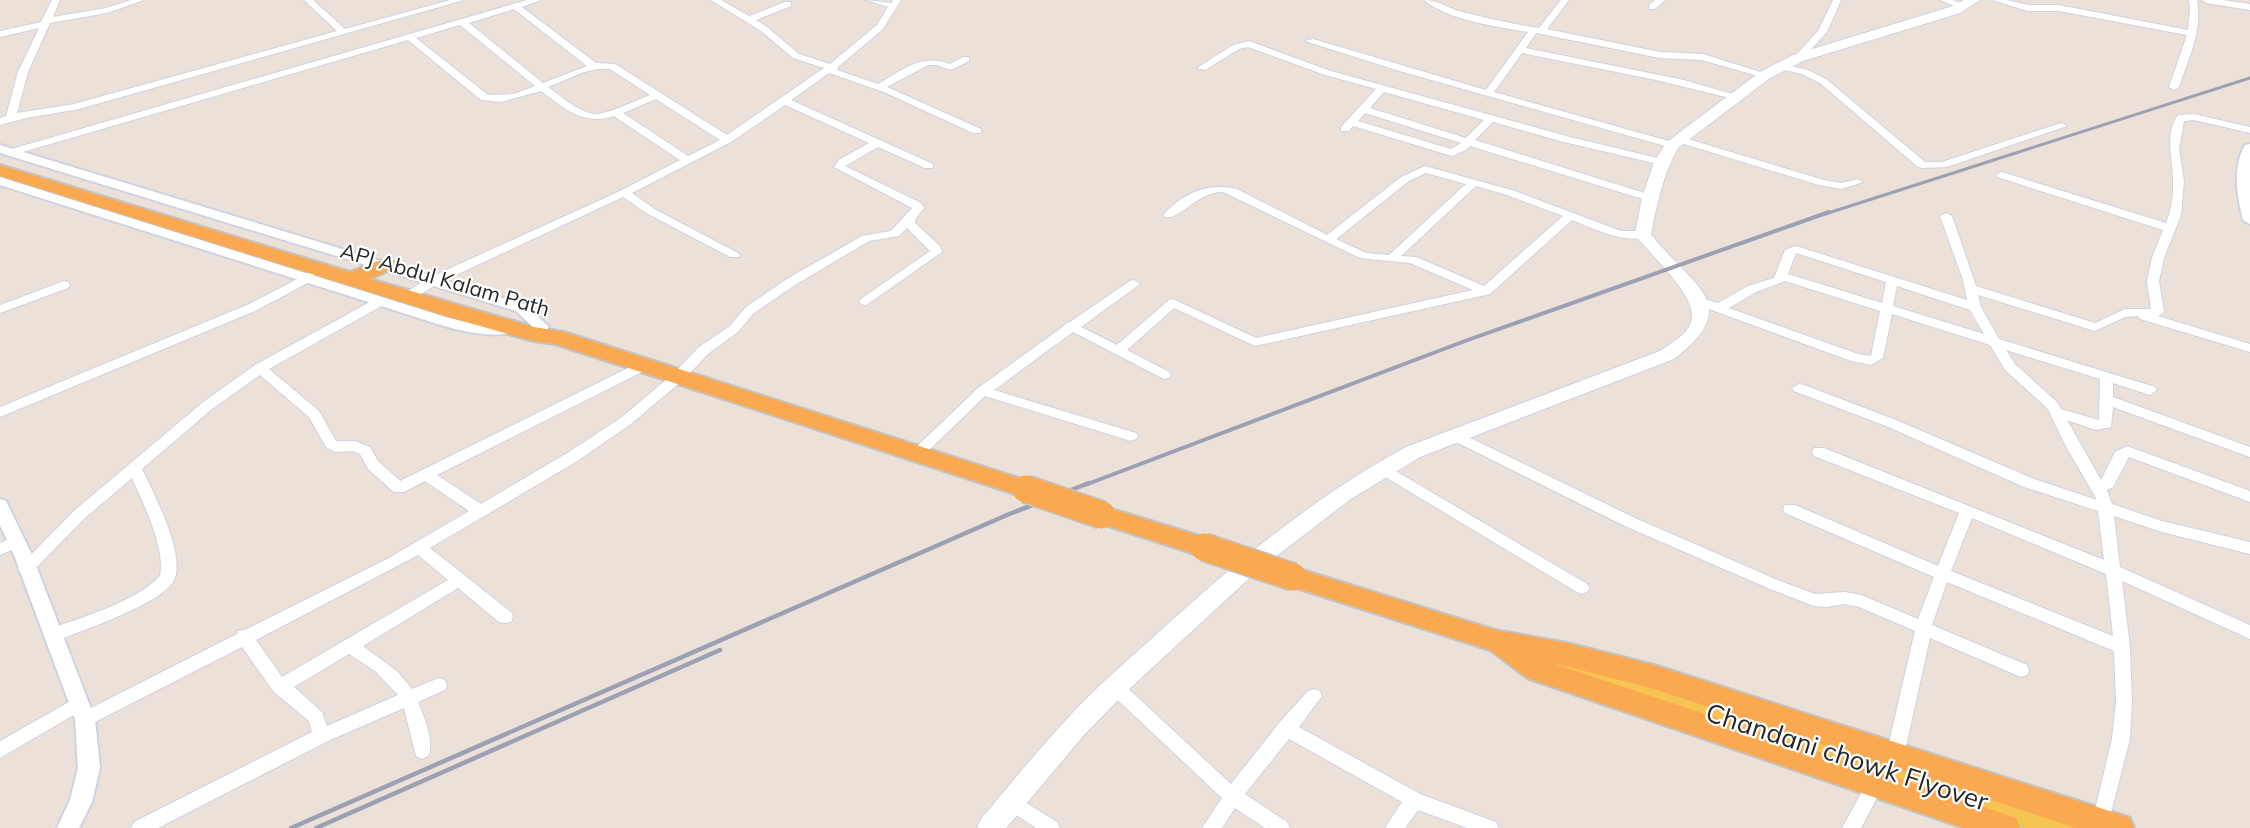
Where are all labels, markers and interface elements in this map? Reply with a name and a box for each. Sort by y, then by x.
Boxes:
street label: APJ Abdul Kalam Path [338,237,553,321]
street label: Chandani chowk Flyover [1702,695,1993,818]

